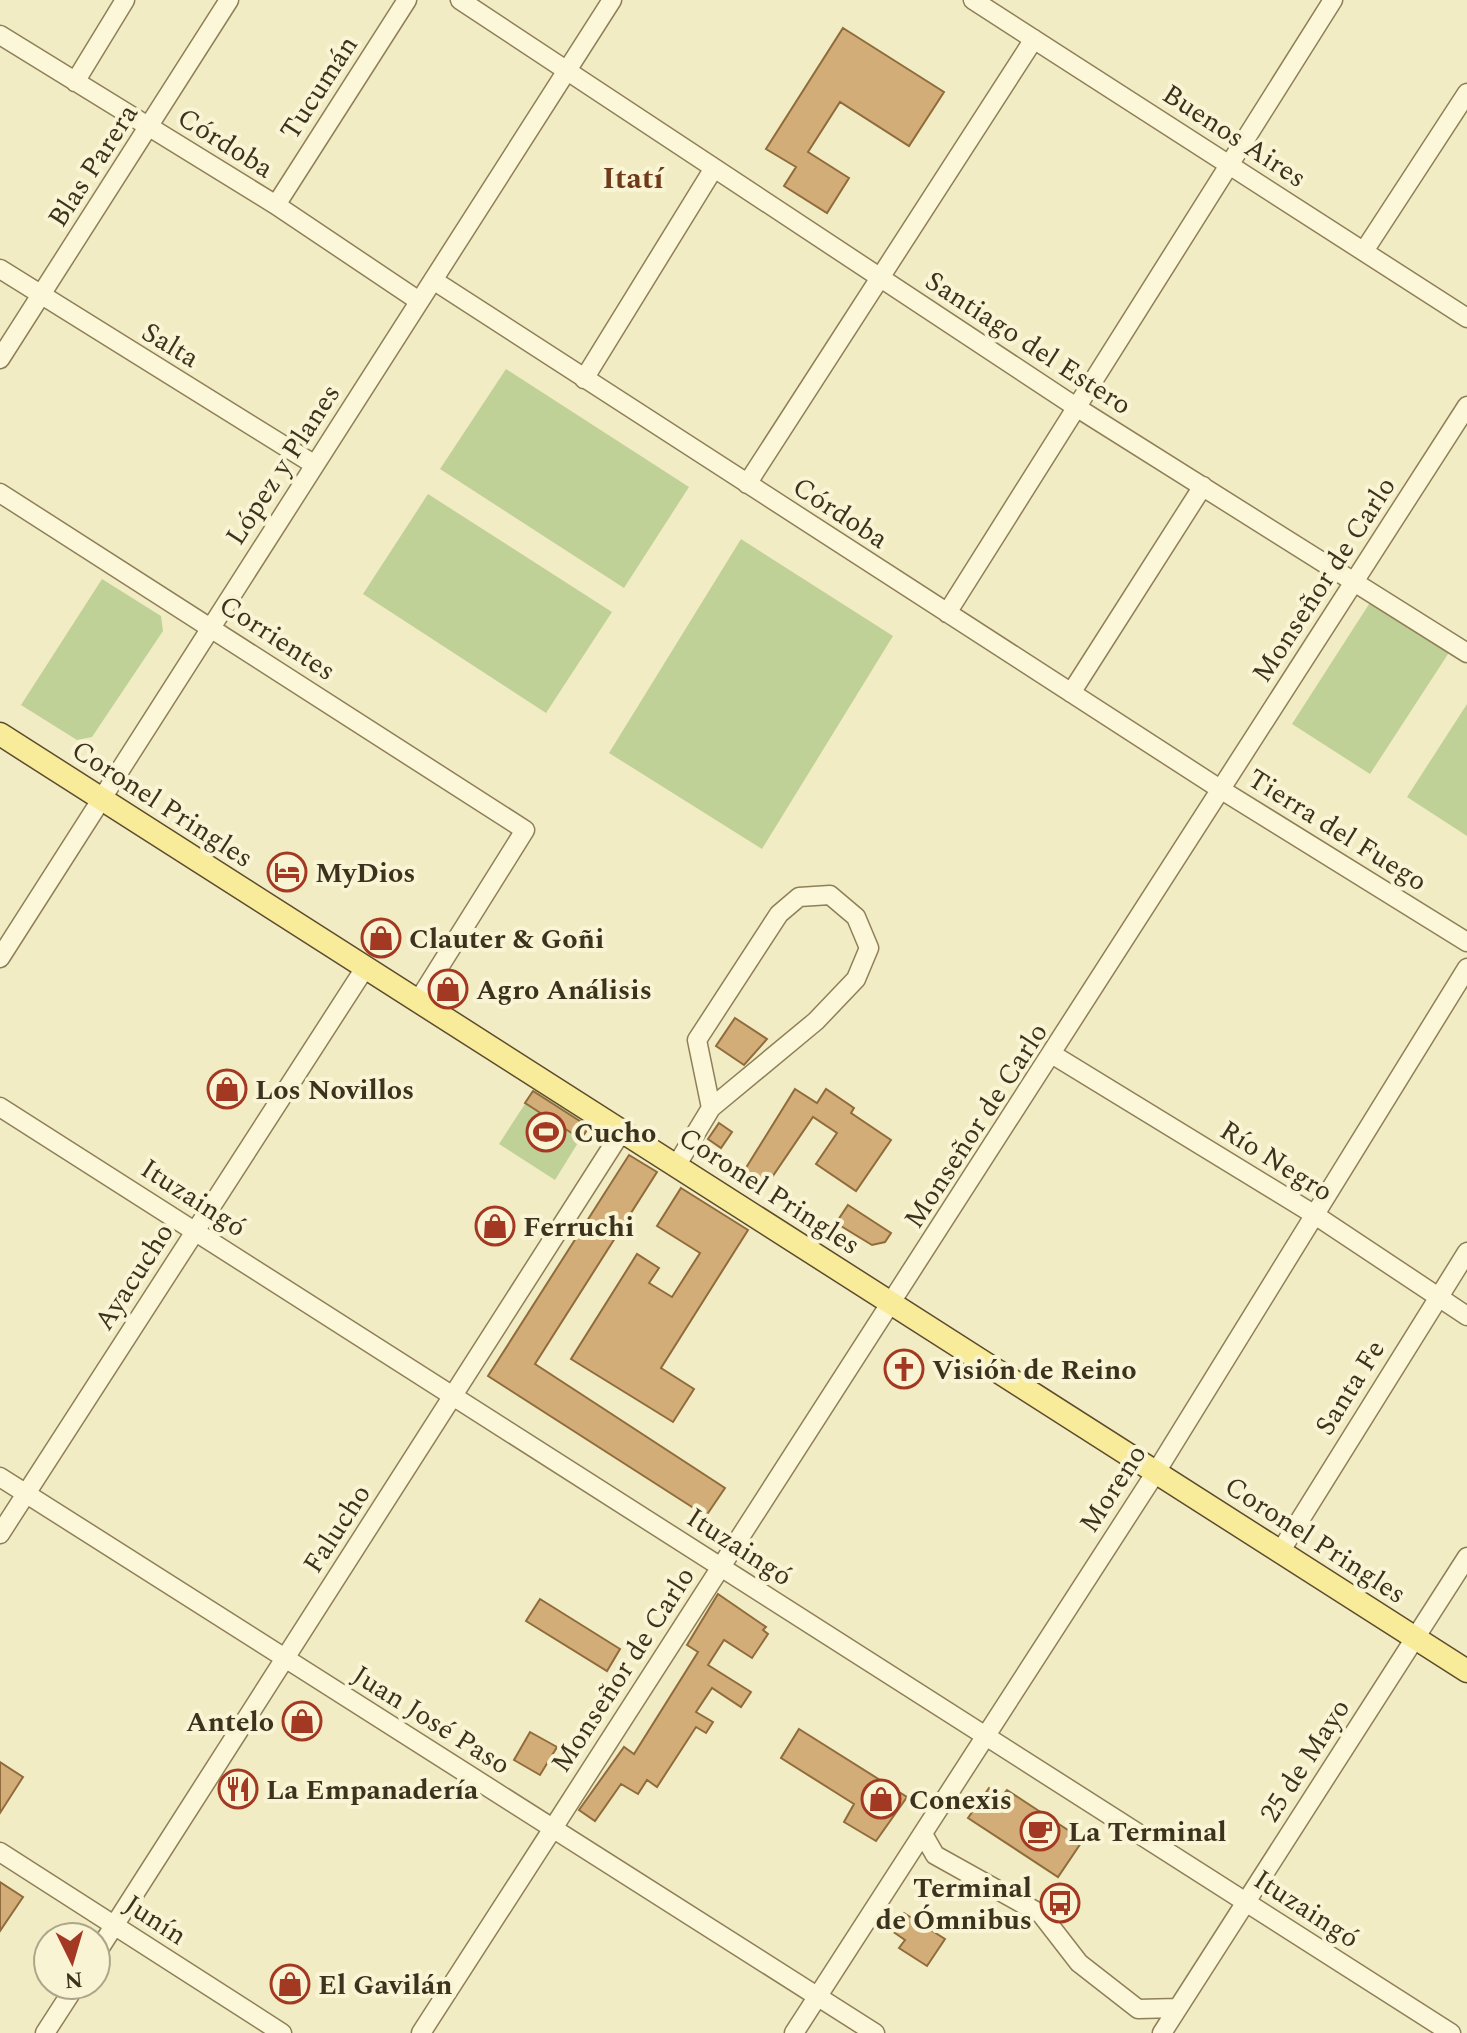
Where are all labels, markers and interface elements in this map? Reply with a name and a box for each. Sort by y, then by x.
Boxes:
street label: Tucumán [269,27,369,149]
street label: Buenos Aires [1153,73,1315,199]
street label: Blas Parera [37,95,150,236]
street label: Córdoba [169,97,282,190]
district label: Itatí [603,156,664,202]
street label: Santiago del Estero [916,260,1140,426]
street label: Salta [133,311,208,380]
street label: López y Planes [215,376,352,554]
street label: Córdoba [784,466,897,561]
street label: Monseñor de Carlo [1241,468,1407,691]
street label: Corrientes [210,584,344,692]
street label: Coronel Pringles [63,729,262,879]
street label: Tierra del Fuego [1239,758,1436,903]
hotel icon: MyDios [266,851,308,893]
place label: MyDios [315,852,416,895]
shop icon: Clauter & Goñi [360,917,402,959]
place label: Clauter & Goñi [409,918,604,961]
shop icon: Agro Análisis [427,968,469,1010]
place label: Agro Análisis [476,969,652,1012]
street label: Monseñor de Carlo [893,1014,1059,1237]
shop icon: Los Novillos [206,1068,248,1110]
place label: Los Novillos [255,1069,414,1112]
street label: Río Negro [1211,1110,1341,1213]
sports icon: Cucho [525,1111,567,1153]
place label: Cucho [574,1112,656,1155]
street label: Coronel Pringles [670,1116,869,1266]
street label: Ituzaingó [132,1148,255,1249]
shop icon: Ferruchi [474,1205,516,1247]
place label: Ferruchi [523,1206,634,1249]
street label: Ayacucho [83,1214,185,1339]
street label: Santa Fe [1304,1331,1397,1444]
church icon: Visión de Reino [883,1348,925,1390]
place label: Visión de Reino [932,1349,1137,1392]
street label: Moreno [1069,1436,1158,1542]
street label: Coronel Pringles [1216,1465,1415,1615]
street label: Falucho [292,1476,382,1582]
street label: Ituzaingó [678,1497,801,1598]
street label: Monseñor de Carlo [540,1558,706,1781]
street label: Juan José Paso [344,1654,519,1786]
street label: 25 de Mayo [1249,1690,1361,1831]
shop icon: Antelo [281,1700,323,1742]
place label: Antelo [186,1701,274,1744]
restaurant icon: La Empanadería [217,1768,259,1810]
place label: La Empanadería [266,1769,479,1812]
shop icon: Conexis [860,1778,902,1820]
place label: Conexis [909,1779,1012,1822]
cafe icon: La Terminal [1019,1810,1061,1852]
place label: La Terminal [1068,1811,1227,1854]
street label: Ituzaingó [1245,1859,1368,1960]
place label: Terminal de Ómnibus [876,1867,1032,1942]
bus stop icon: Terminal de Ómnibus [1039,1882,1081,1924]
street label: Junín [115,1884,195,1957]
north arrow [32,1921,112,2001]
text: N [63,1962,84,1997]
shop icon: El Gavilán [269,1963,311,2005]
place label: El Gavilán [318,1964,453,2007]

